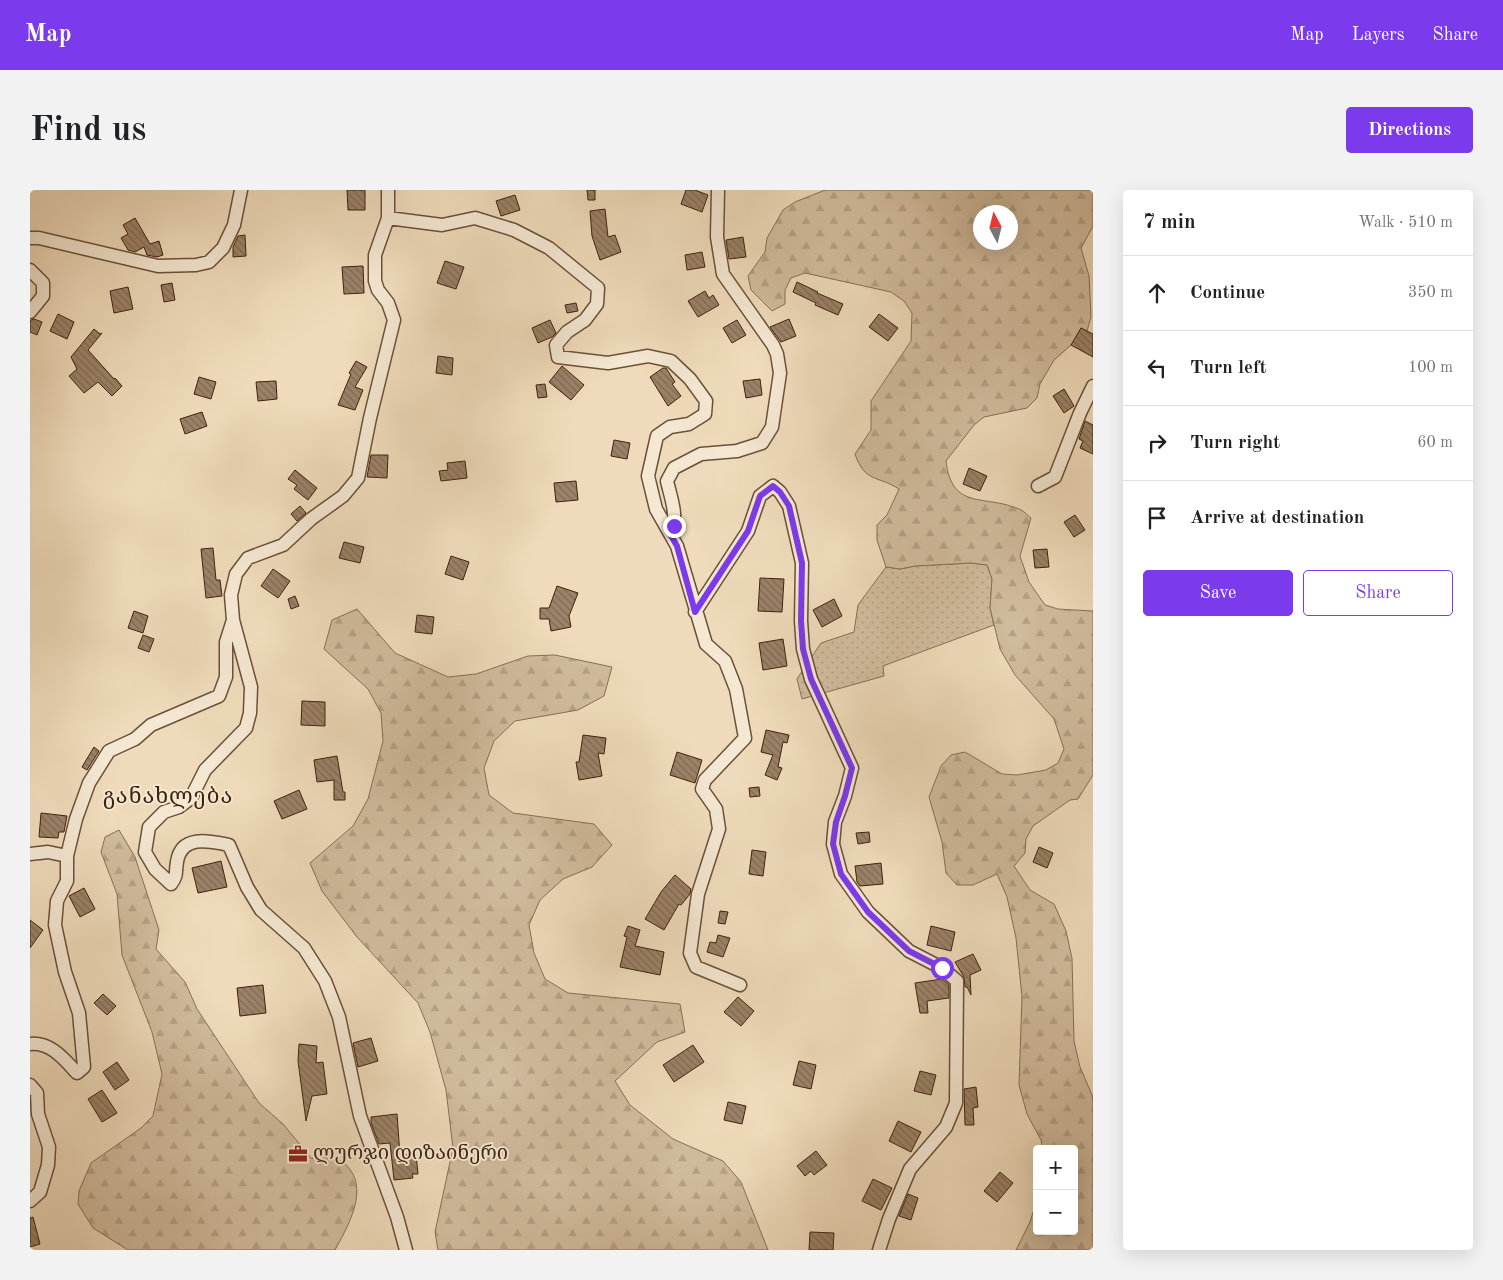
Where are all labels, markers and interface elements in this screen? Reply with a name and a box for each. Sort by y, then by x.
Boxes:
text: Map [25,23,72,47]
text: Map [1290,26,1324,44]
text: Layers [1352,26,1404,44]
text: Share [1432,26,1478,44]
button: Directions [1346,107,1473,153]
text: Find us [30,113,146,148]
north arrow [973,205,1018,250]
text: 7 min [1143,212,1196,233]
text: Walk · 510 m [1358,215,1453,231]
icon: ahead [1143,279,1171,307]
text: Continue [1190,284,1265,303]
text: 350 m [1408,285,1453,301]
icon: left [1143,354,1171,382]
text: Turn left [1190,359,1267,378]
text: 100 m [1408,360,1453,376]
icon: right [1143,429,1171,457]
text: Turn right [1190,434,1280,453]
text: 60 m [1417,435,1453,451]
icon: arrive [1143,504,1171,532]
text: Arrive at destination [1190,509,1364,528]
route end [663,515,686,538]
button: Save [1143,570,1293,616]
button: Share [1303,570,1453,616]
district label: განახლება [103,785,233,809]
route start [931,957,954,980]
office icon: ლურჯი დიზაინერი [287,1143,309,1165]
place label: ლურჯი დიზაინერი [313,1143,508,1164]
map controls [1033,1145,1078,1235]
button: + [1033,1145,1078,1190]
button: − [1033,1190,1078,1235]

